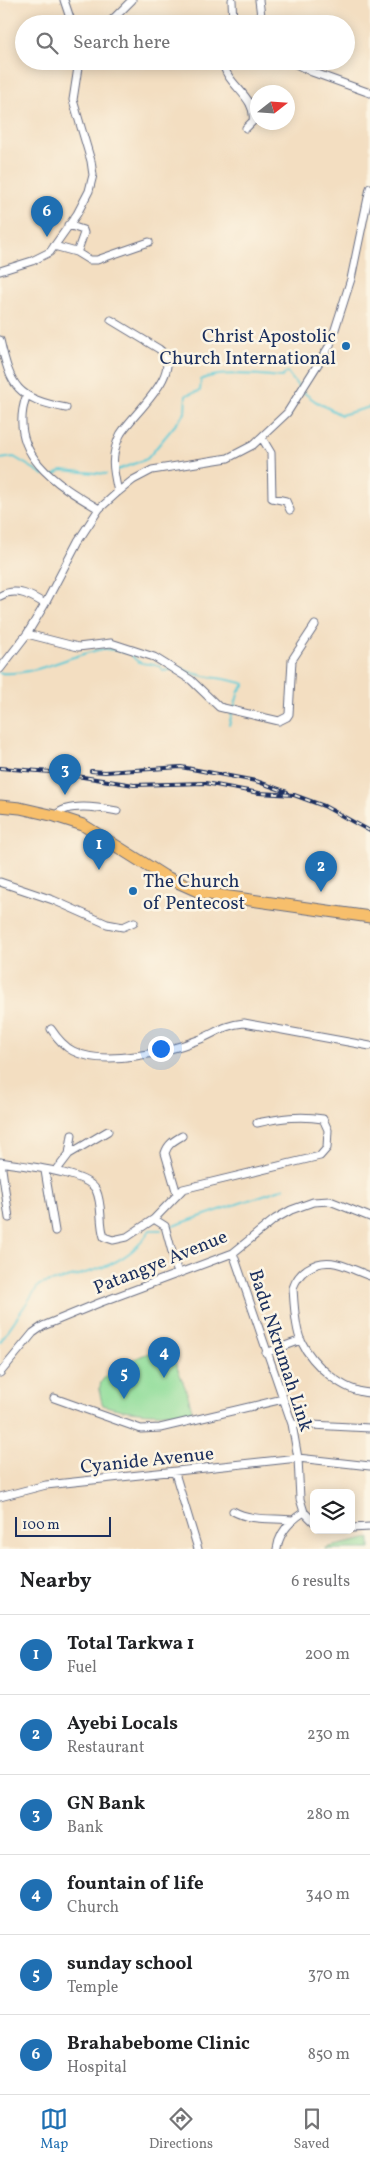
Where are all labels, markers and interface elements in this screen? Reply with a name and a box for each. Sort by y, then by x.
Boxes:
search box [15,15,355,70]
icon: search [33,29,61,57]
text: Search here [73,30,170,56]
north arrow [250,85,295,130]
pin: 6 [31,196,63,237]
place label: Christ Apostolic Church International [159,324,336,372]
marker: Christ Apostolic Church International [340,340,352,352]
pin: 3 [49,754,81,795]
pin: 1 [83,829,115,870]
pin: 2 [305,851,337,892]
place label: The Church of Pentecost [143,869,246,917]
marker: The Church of Pentecost [127,885,139,897]
your location [148,1036,174,1062]
street label: Patangye Avenue [90,1224,232,1302]
street label: Badu Nkrumah Link [242,1266,319,1435]
pin: 4 [148,1337,180,1378]
pin: 5 [108,1358,140,1399]
street label: Cyanide Avenue [79,1441,215,1481]
map controls [310,1489,355,1534]
button: layers [310,1489,355,1534]
scale bar [15,1514,111,1537]
text: 100 m [22,1516,60,1535]
text: Nearby [20,1567,91,1596]
text: 6 results [291,1571,350,1593]
text: Total Tarkwa 1 [67,1631,194,1657]
text: 1 [33,1644,39,1666]
text: 200 m [305,1644,350,1666]
text: Fuel [67,1657,97,1679]
text: Ayebi Locals [67,1711,178,1737]
text: 2 [32,1724,40,1746]
text: 230 m [307,1724,350,1746]
text: Restaurant [67,1737,145,1759]
text: GN Bank [67,1791,145,1817]
text: 3 [32,1804,40,1826]
text: 280 m [306,1804,350,1826]
text: Bank [67,1817,103,1839]
text: fountain of life [67,1871,204,1897]
text: 4 [31,1884,41,1906]
text: 340 m [306,1884,350,1906]
text: Church [67,1897,119,1919]
text: sunday school [67,1951,193,1977]
text: 5 [32,1964,40,1986]
text: 370 m [308,1964,350,1986]
text: Temple [67,1977,118,1999]
text: Brahabebome Clinic [67,2031,250,2057]
text: 6 [32,2044,40,2066]
text: 850 m [308,2044,350,2066]
text: Hospital [67,2057,127,2079]
tab: Map [40,2105,68,2154]
tab: Directions [149,2105,213,2154]
tab: Saved [294,2105,330,2154]

